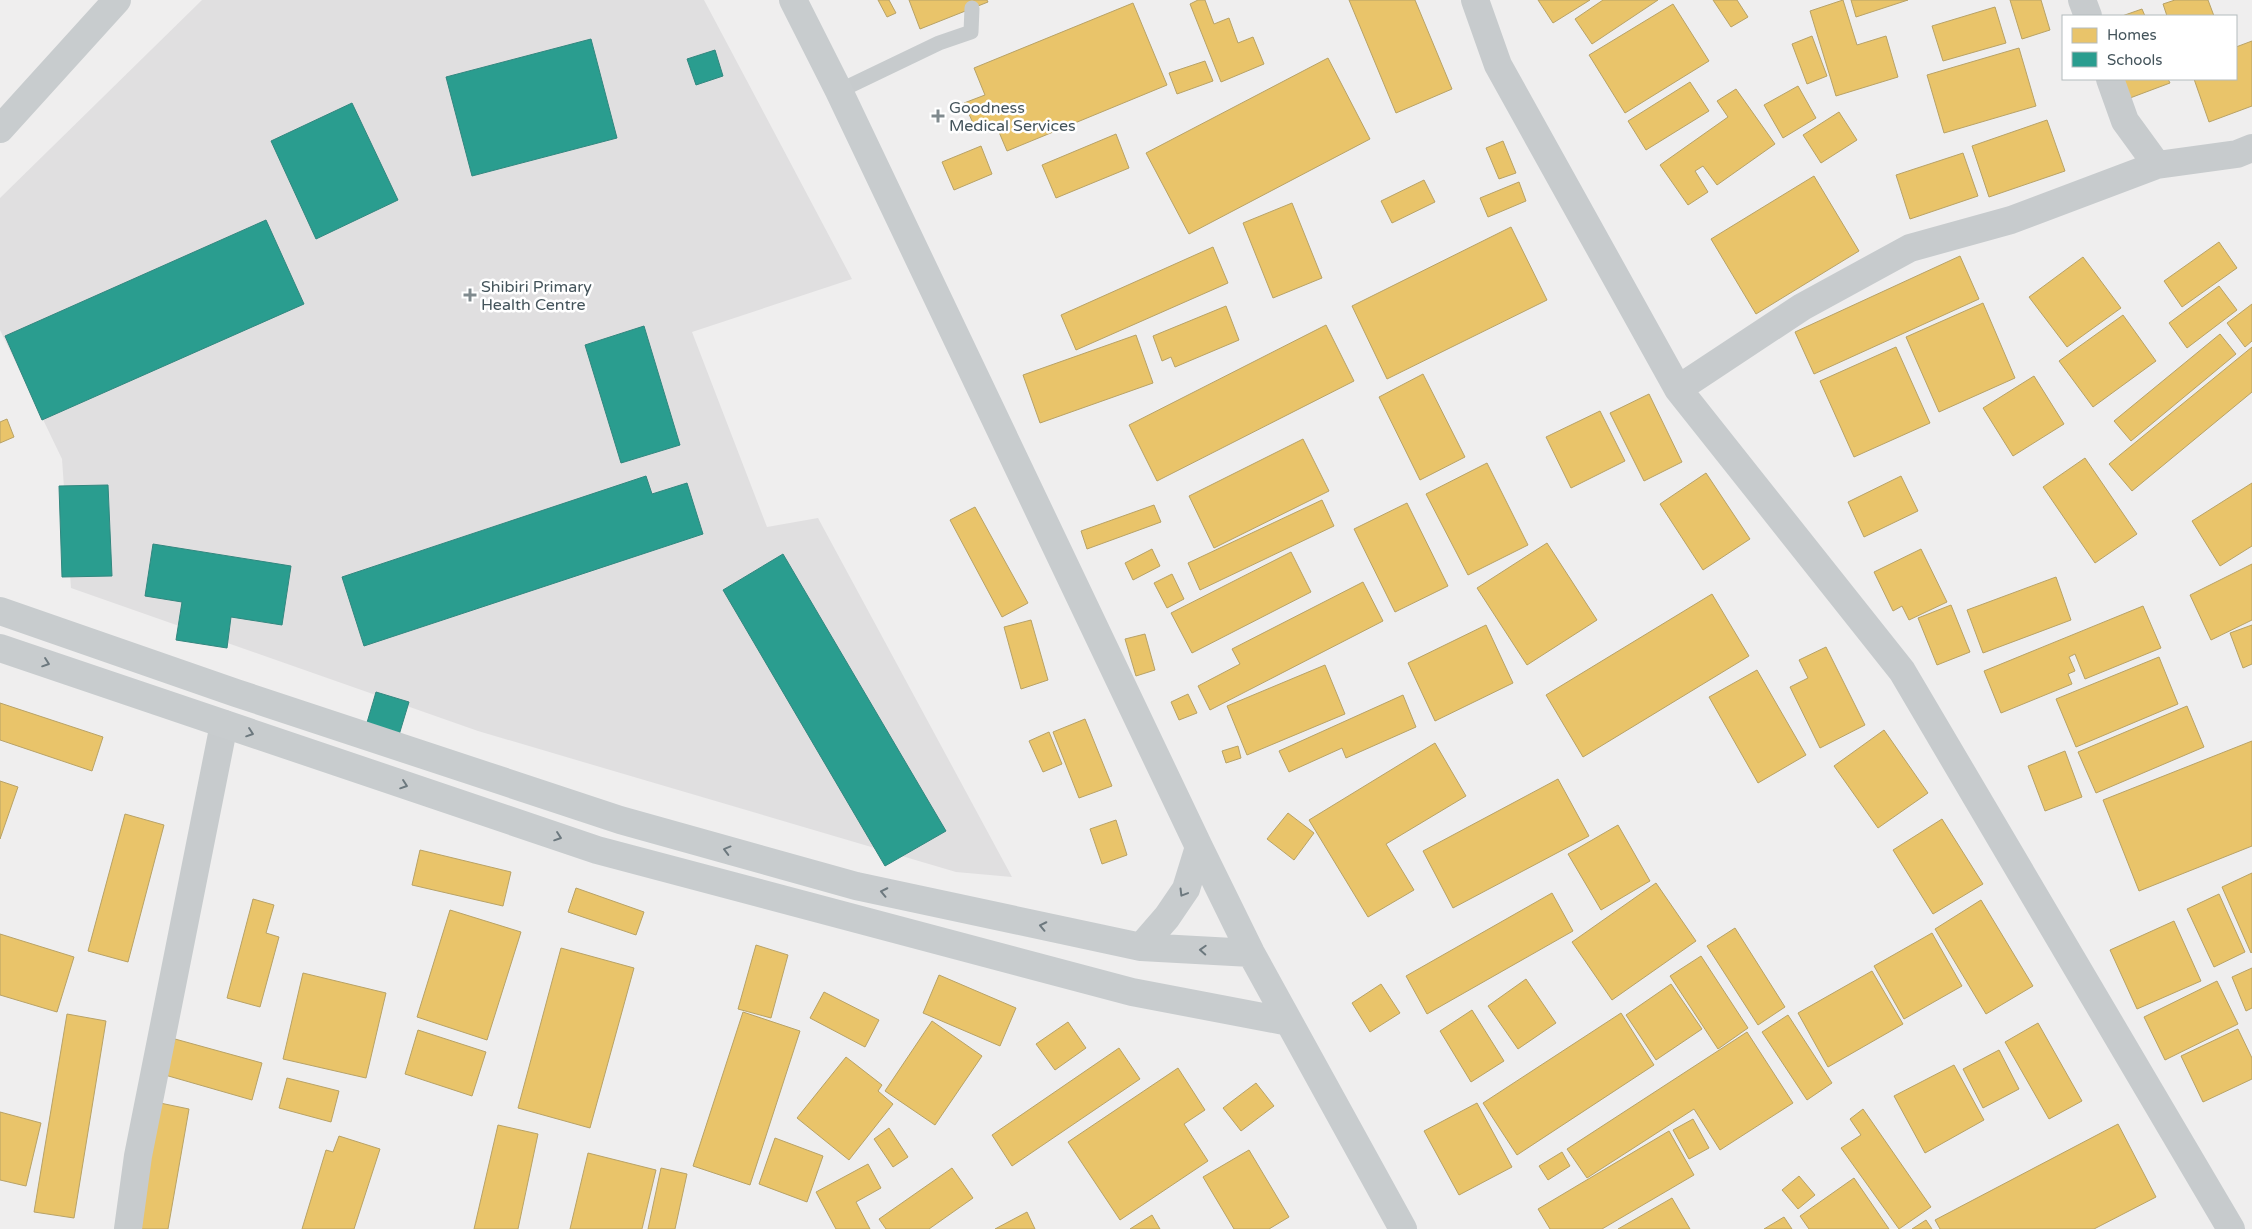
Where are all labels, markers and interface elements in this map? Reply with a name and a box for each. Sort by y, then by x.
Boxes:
legend [2062,15,2237,80]
text: Homes [2107,26,2157,44]
text: Schools [2107,51,2163,69]
place label: Goodness Medical Services [949,98,1076,136]
marker: Goodness Medical Services [931,109,945,123]
place label: Shibiri Primary Health Centre [481,277,592,315]
marker: Shibiri Primary Health Centre [463,288,477,302]
one-way arrow [41,657,50,667]
one-way arrow [245,727,253,737]
one-way arrow [399,779,407,789]
one-way arrow [553,831,561,841]
one-way arrow [723,845,731,855]
one-way arrow [879,887,888,897]
one-way arrow [1179,888,1189,897]
one-way arrow [1038,921,1047,932]
one-way arrow [1198,945,1206,956]

